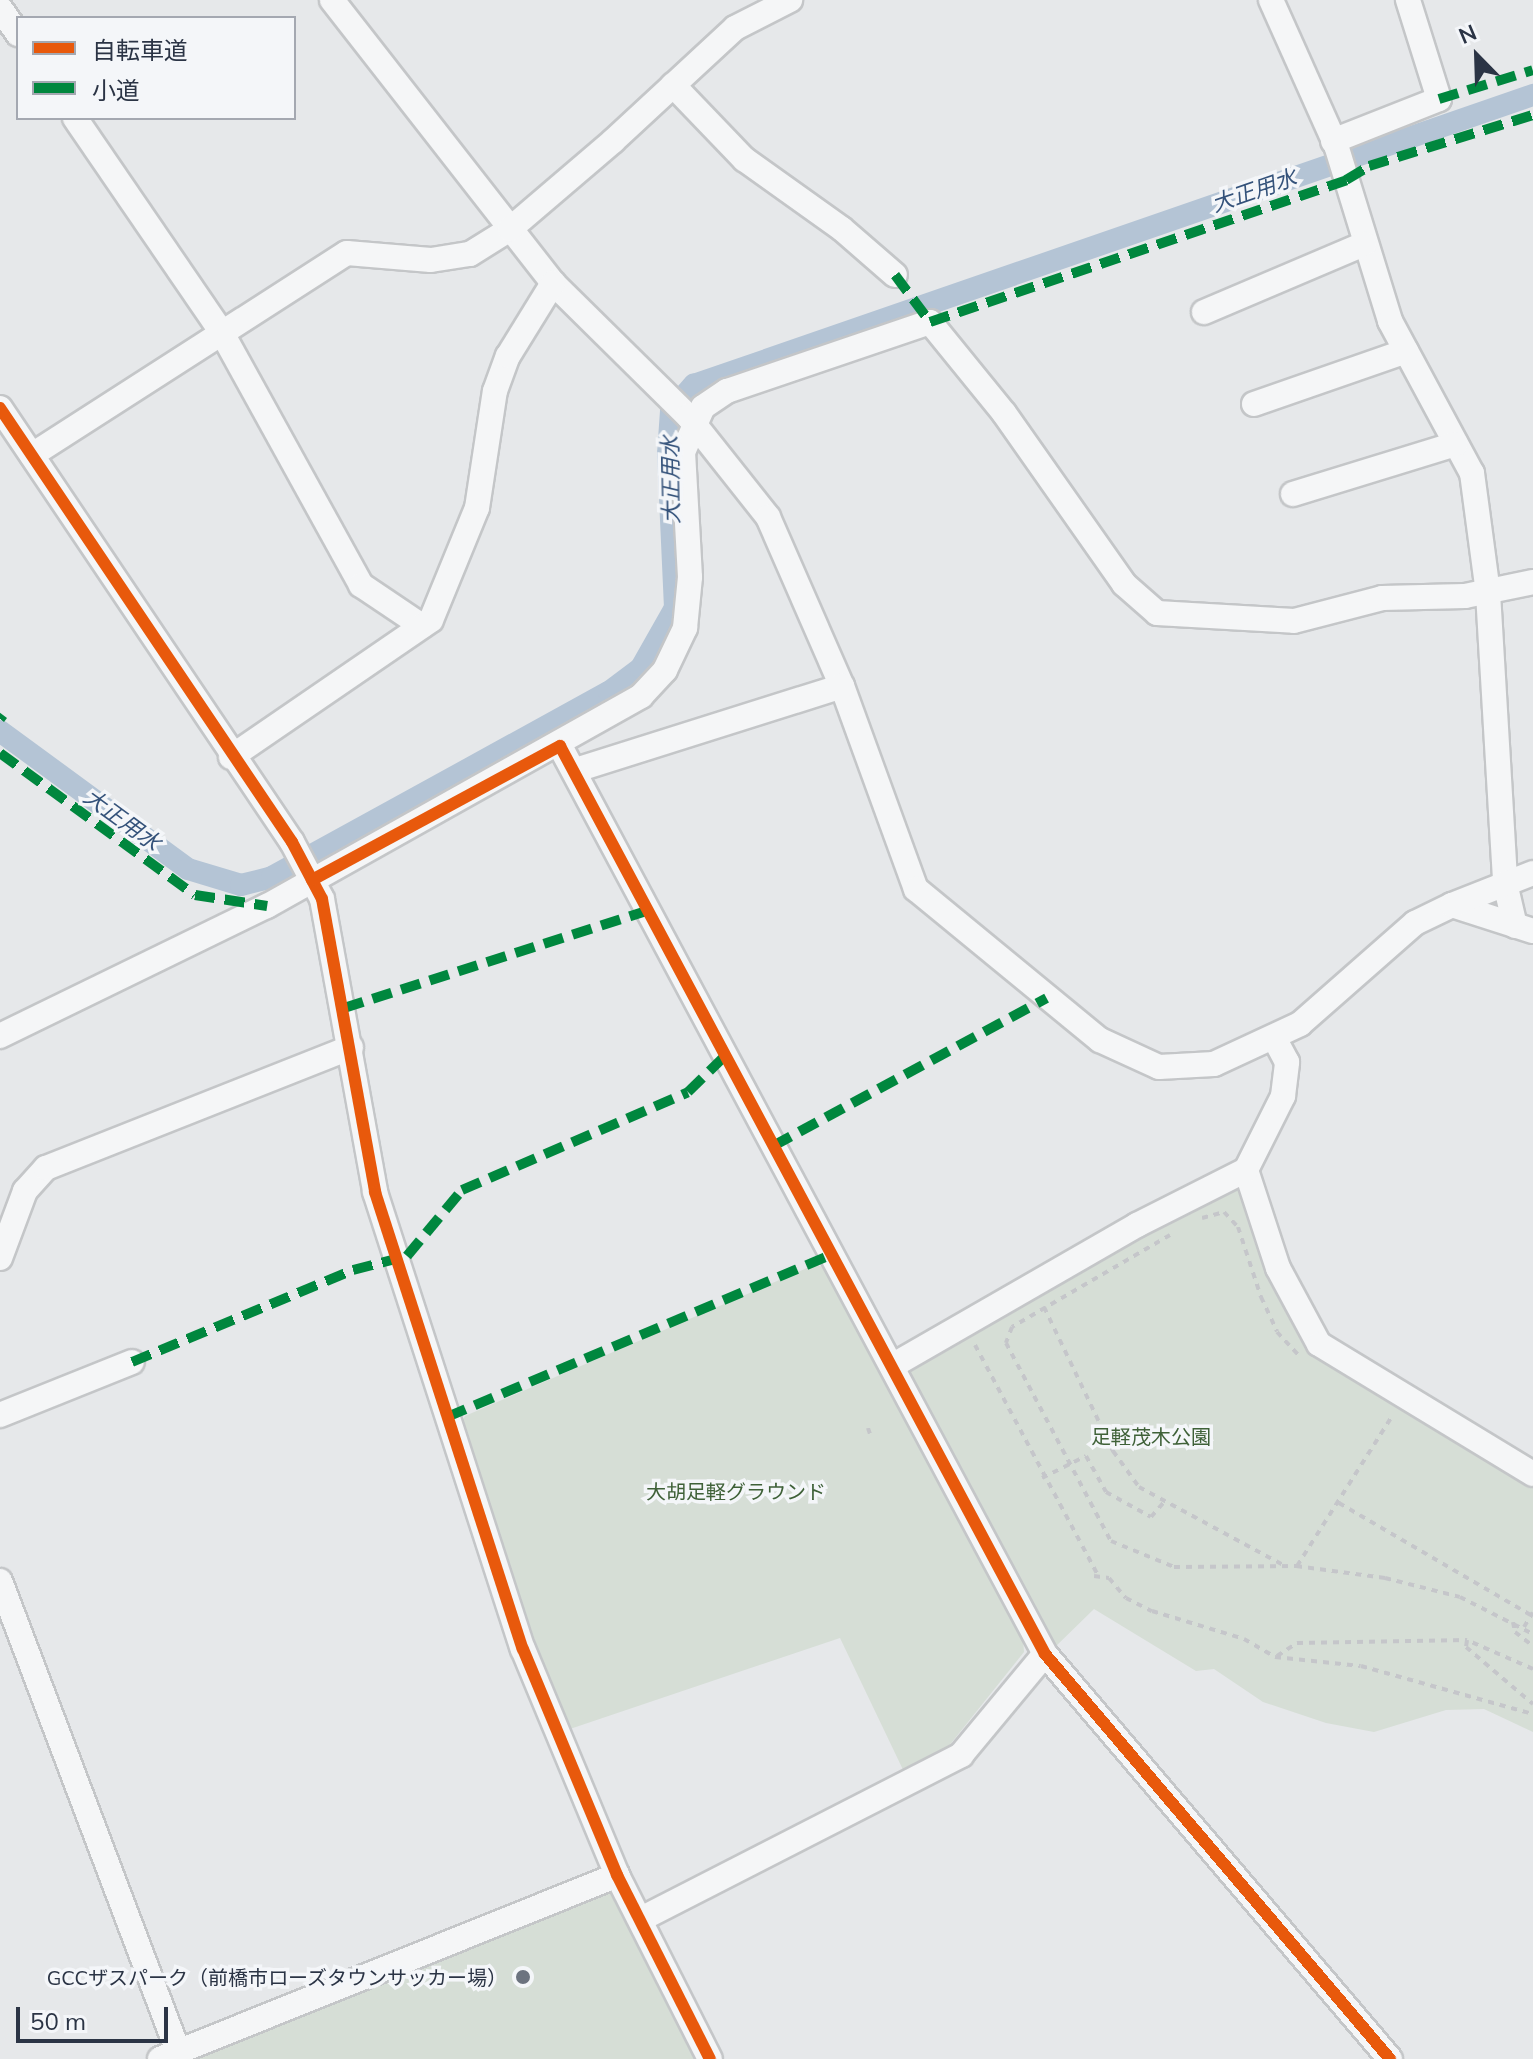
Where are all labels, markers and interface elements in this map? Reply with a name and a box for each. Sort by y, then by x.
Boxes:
legend [16,16,296,120]
north arrow [1437,16,1517,96]
text: N [1455,18,1481,50]
text: 自転車道 [92,35,188,65]
text: 小道 [92,75,140,105]
water label: 大正用水 [1208,164,1300,218]
water label: 大正用水 [657,436,685,524]
water label: 大正用水 [79,783,165,857]
park label: 足軽茂木公園 [1091,1424,1211,1448]
park label: 大胡足軽グラウンド [646,1479,826,1503]
place label: GCCザスパーク（前橋市ローズタウンサッカー場） [45,1965,507,1989]
marker: GCCザスパーク（前橋市ローズタウンサッカー場） [514,1968,532,1986]
scale bar [20,1991,172,2041]
text: 50 m [30,2006,86,2036]

